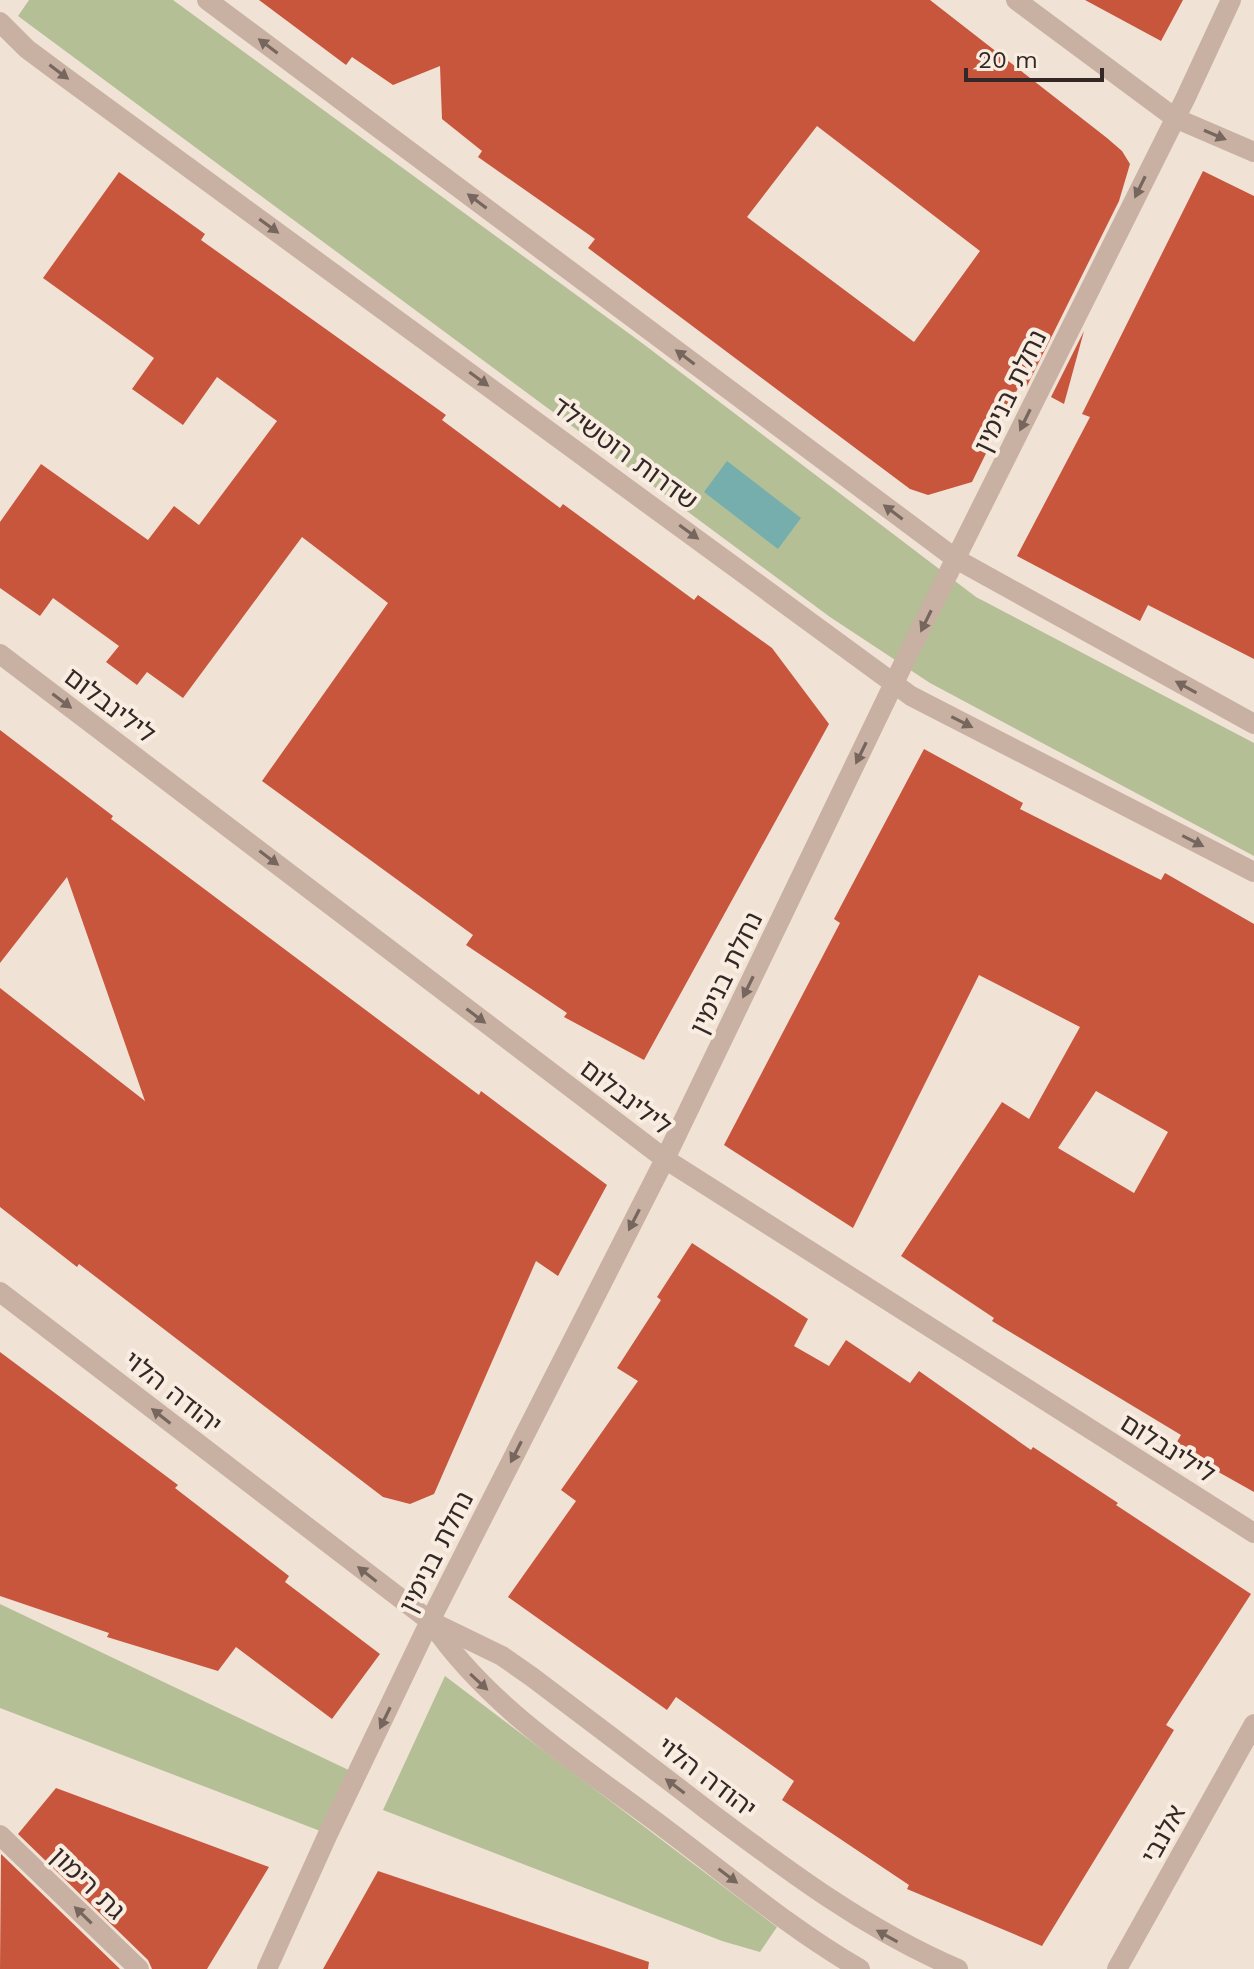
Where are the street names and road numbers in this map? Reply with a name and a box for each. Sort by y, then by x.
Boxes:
street label: נחלת בנימין [967,325,1053,457]
street label: שדרות רוטשילד [547,390,703,516]
street label: לילינבלום [59,661,161,749]
street label: נחלת בנימין [683,907,769,1039]
street label: לילינבלום [575,1053,677,1141]
street label: יהודה הלוי [118,1345,228,1439]
street label: לילינבלום [1115,1407,1221,1489]
street label: נחלת בנימין [393,1486,479,1618]
street label: יהודה הלוי [652,1730,762,1824]
street label: אלנבי [1135,1800,1191,1868]
street label: גת רימון [45,1841,131,1926]

